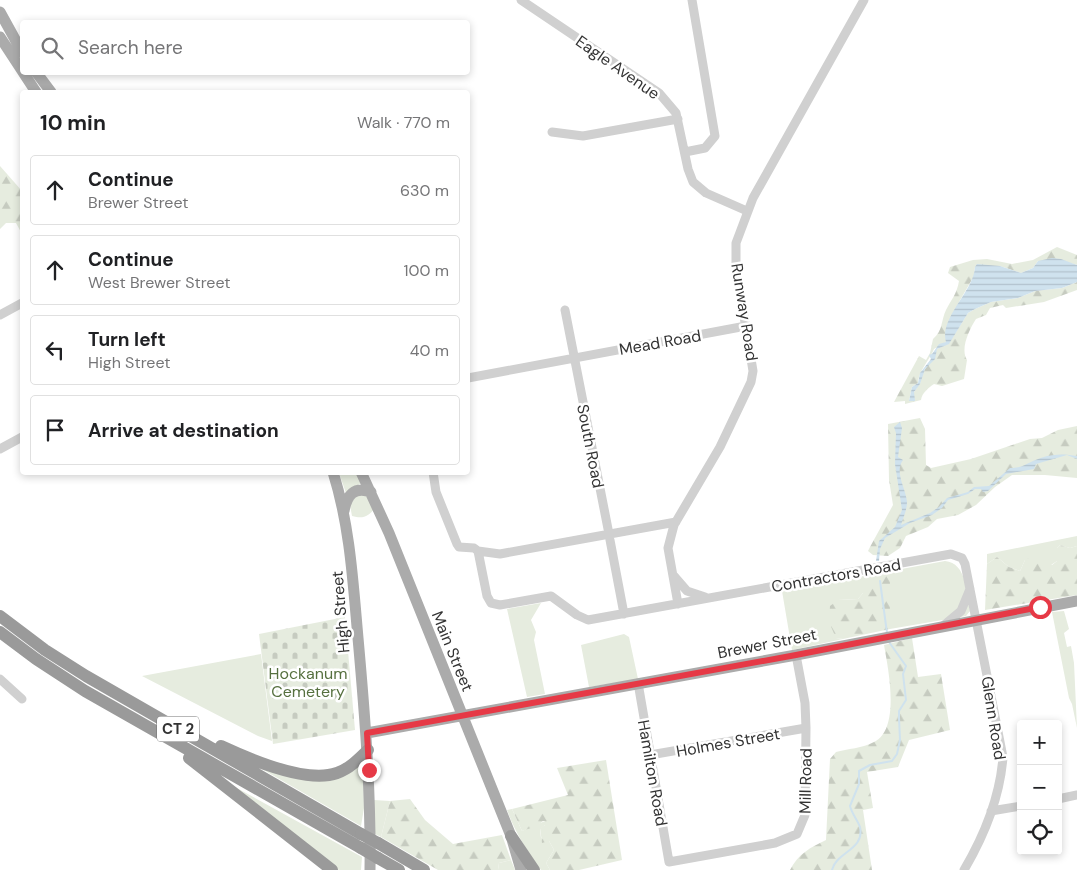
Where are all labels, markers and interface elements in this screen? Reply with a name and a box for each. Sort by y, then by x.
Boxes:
search box [20,20,470,75]
street label: Eagle Avenue [572,31,664,104]
icon: search [38,34,66,62]
text: Search here [78,35,183,60]
text: 10 min [40,109,106,137]
text: Walk · 770 m [357,112,450,133]
text: Continue [88,167,174,192]
icon: ahead [41,176,69,204]
text: 630 m [400,180,449,201]
text: Brewer Street [88,192,189,213]
text: Continue [88,247,174,272]
icon: ahead [41,256,69,284]
text: 100 m [404,260,449,281]
street label: Runway Road [726,262,763,362]
text: West Brewer Street [88,272,231,293]
street label: Mead Road [617,325,703,360]
text: Turn left [88,327,166,352]
icon: left [41,336,69,364]
text: 40 m [410,340,449,361]
text: High Street [88,352,170,373]
street label: South Road [572,402,609,490]
icon: arrive [41,416,69,444]
text: Arrive at destination [88,418,279,443]
street label: Contractors Road [770,554,902,597]
street label: High Street [326,570,355,654]
route start [1029,596,1052,619]
street label: Main Street [427,608,478,694]
street label: Brewer Street [716,624,818,663]
park label: Hockanum Cemetery [269,663,347,702]
street label: Glenn Road [977,675,1010,762]
road number: CT 2 [157,716,199,742]
street label: Hamilton Road [633,718,672,828]
map controls [1017,720,1062,855]
button: + [1017,720,1062,765]
street label: Holmes Street [675,723,782,762]
street label: Mill Road [794,748,817,814]
route end [358,759,381,782]
button: − [1017,765,1062,810]
button: locate [1017,810,1062,855]

